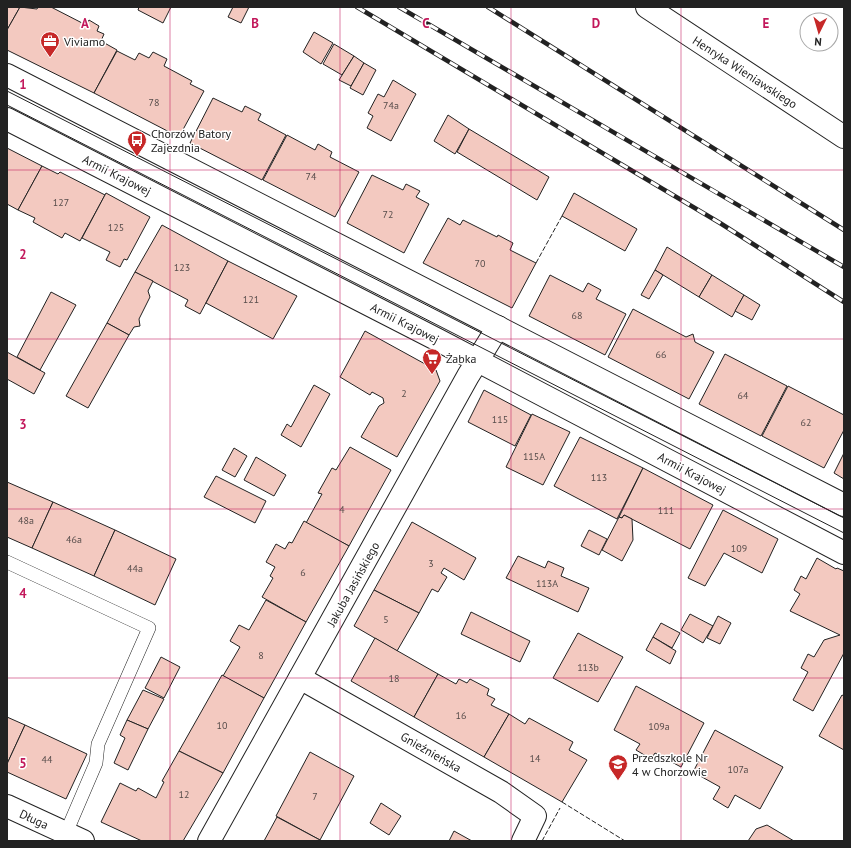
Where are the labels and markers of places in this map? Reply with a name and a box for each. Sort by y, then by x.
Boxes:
office icon: Viviamo [39,30,61,58]
place label: Viviamo [63,34,105,49]
place label: Chorzów Batory Zajezdnia [151,126,232,155]
bus stop icon: Chorzów Batory Zajezdnia [126,129,148,157]
supermarket icon: Żabka [421,347,443,375]
place label: Żabka [446,351,476,366]
place label: Przedszkole Nr 4 w Chorzowie [632,750,708,779]
school or university icon: Przedszkole Nr 4 w Chorzowie [607,753,629,781]

